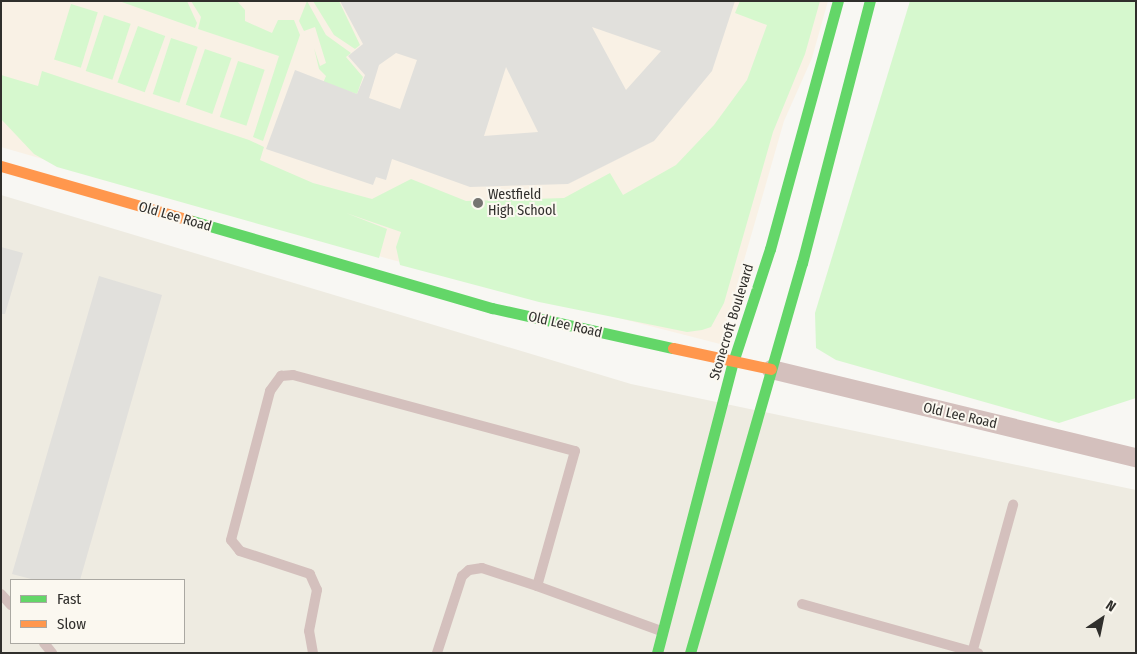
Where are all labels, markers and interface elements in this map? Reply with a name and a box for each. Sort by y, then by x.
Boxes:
place label: Westfield High School [488,187,556,220]
marker: Westfield High School [472,197,484,209]
street label: Old Lee Road [137,199,213,235]
street label: Stonecroft Boulevard [706,262,758,382]
street label: Old Lee Road [526,308,604,342]
street label: Old Lee Road [921,399,999,433]
legend [10,579,185,644]
text: Fast [57,590,81,608]
north arrow [1077,594,1127,644]
text: N [1102,597,1119,616]
text: Slow [57,615,86,633]

